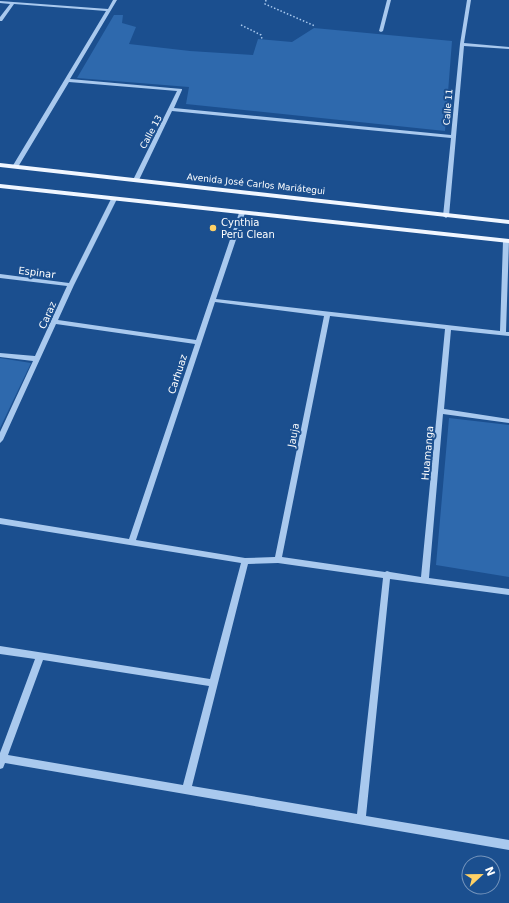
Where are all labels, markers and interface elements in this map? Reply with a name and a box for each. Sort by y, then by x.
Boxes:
street label: Calle 11 [441,88,455,126]
street label: Calle 13 [138,113,164,151]
street label: Avenida José Carlos Mariátegui [186,172,326,196]
place label: Cynthia Perū Clean [221,217,275,240]
marker: Cynthia Perū Clean [208,223,218,233]
street label: Espinar [18,265,57,280]
street label: Caraz [37,300,58,331]
street label: Carhuaz [166,353,189,395]
street label: Jauja [286,422,301,449]
street label: Huamanga [420,425,435,481]
north arrow [461,855,501,895]
text: N [482,865,498,878]

